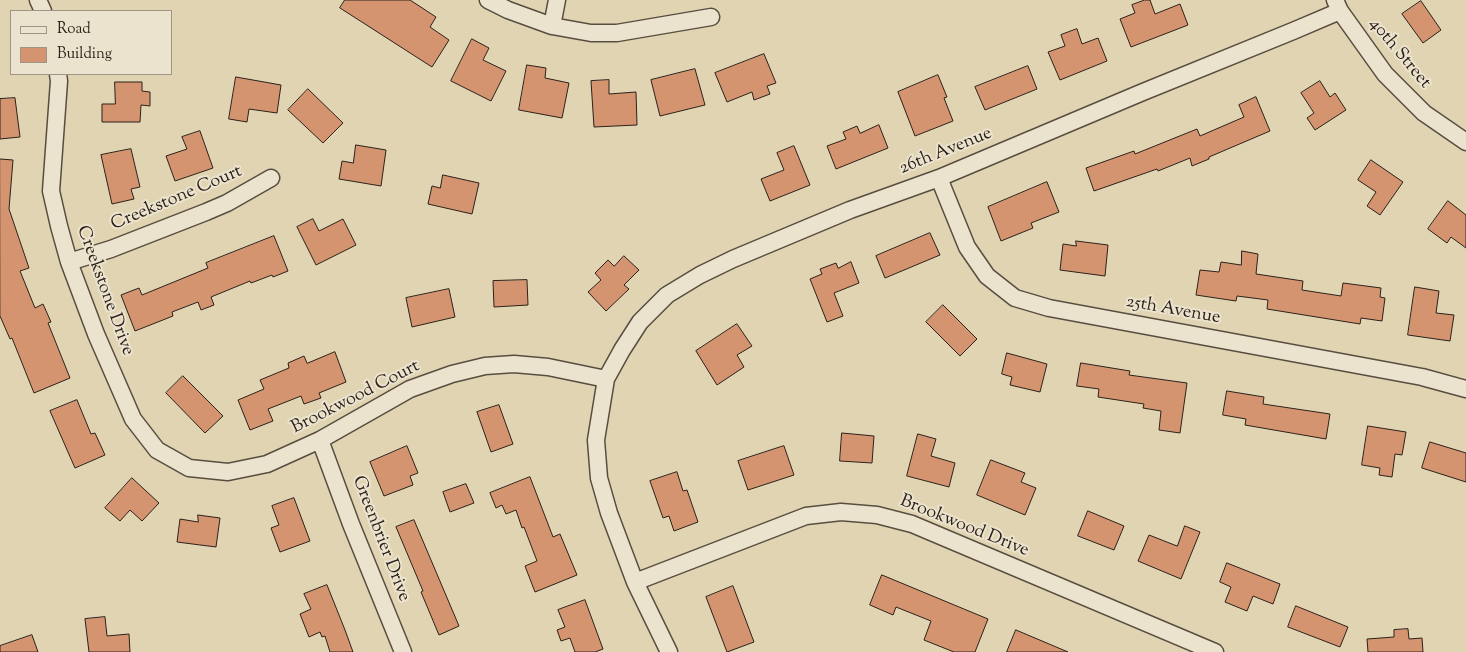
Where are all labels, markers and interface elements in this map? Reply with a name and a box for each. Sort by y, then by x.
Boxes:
legend [10,10,172,75]
street label: 40th Street [1363,14,1435,94]
text: Road [57,19,91,40]
text: Building [57,44,112,65]
street label: 26th Avenue [897,124,995,180]
street label: Creekstone Court [108,162,246,236]
street label: Creekstone Drive [70,223,138,359]
street label: 25th Avenue [1124,292,1222,330]
street label: Brookwood Court [288,356,424,440]
street label: Greenbrier Drive [346,473,414,605]
street label: Brookwood Drive [896,491,1032,563]

